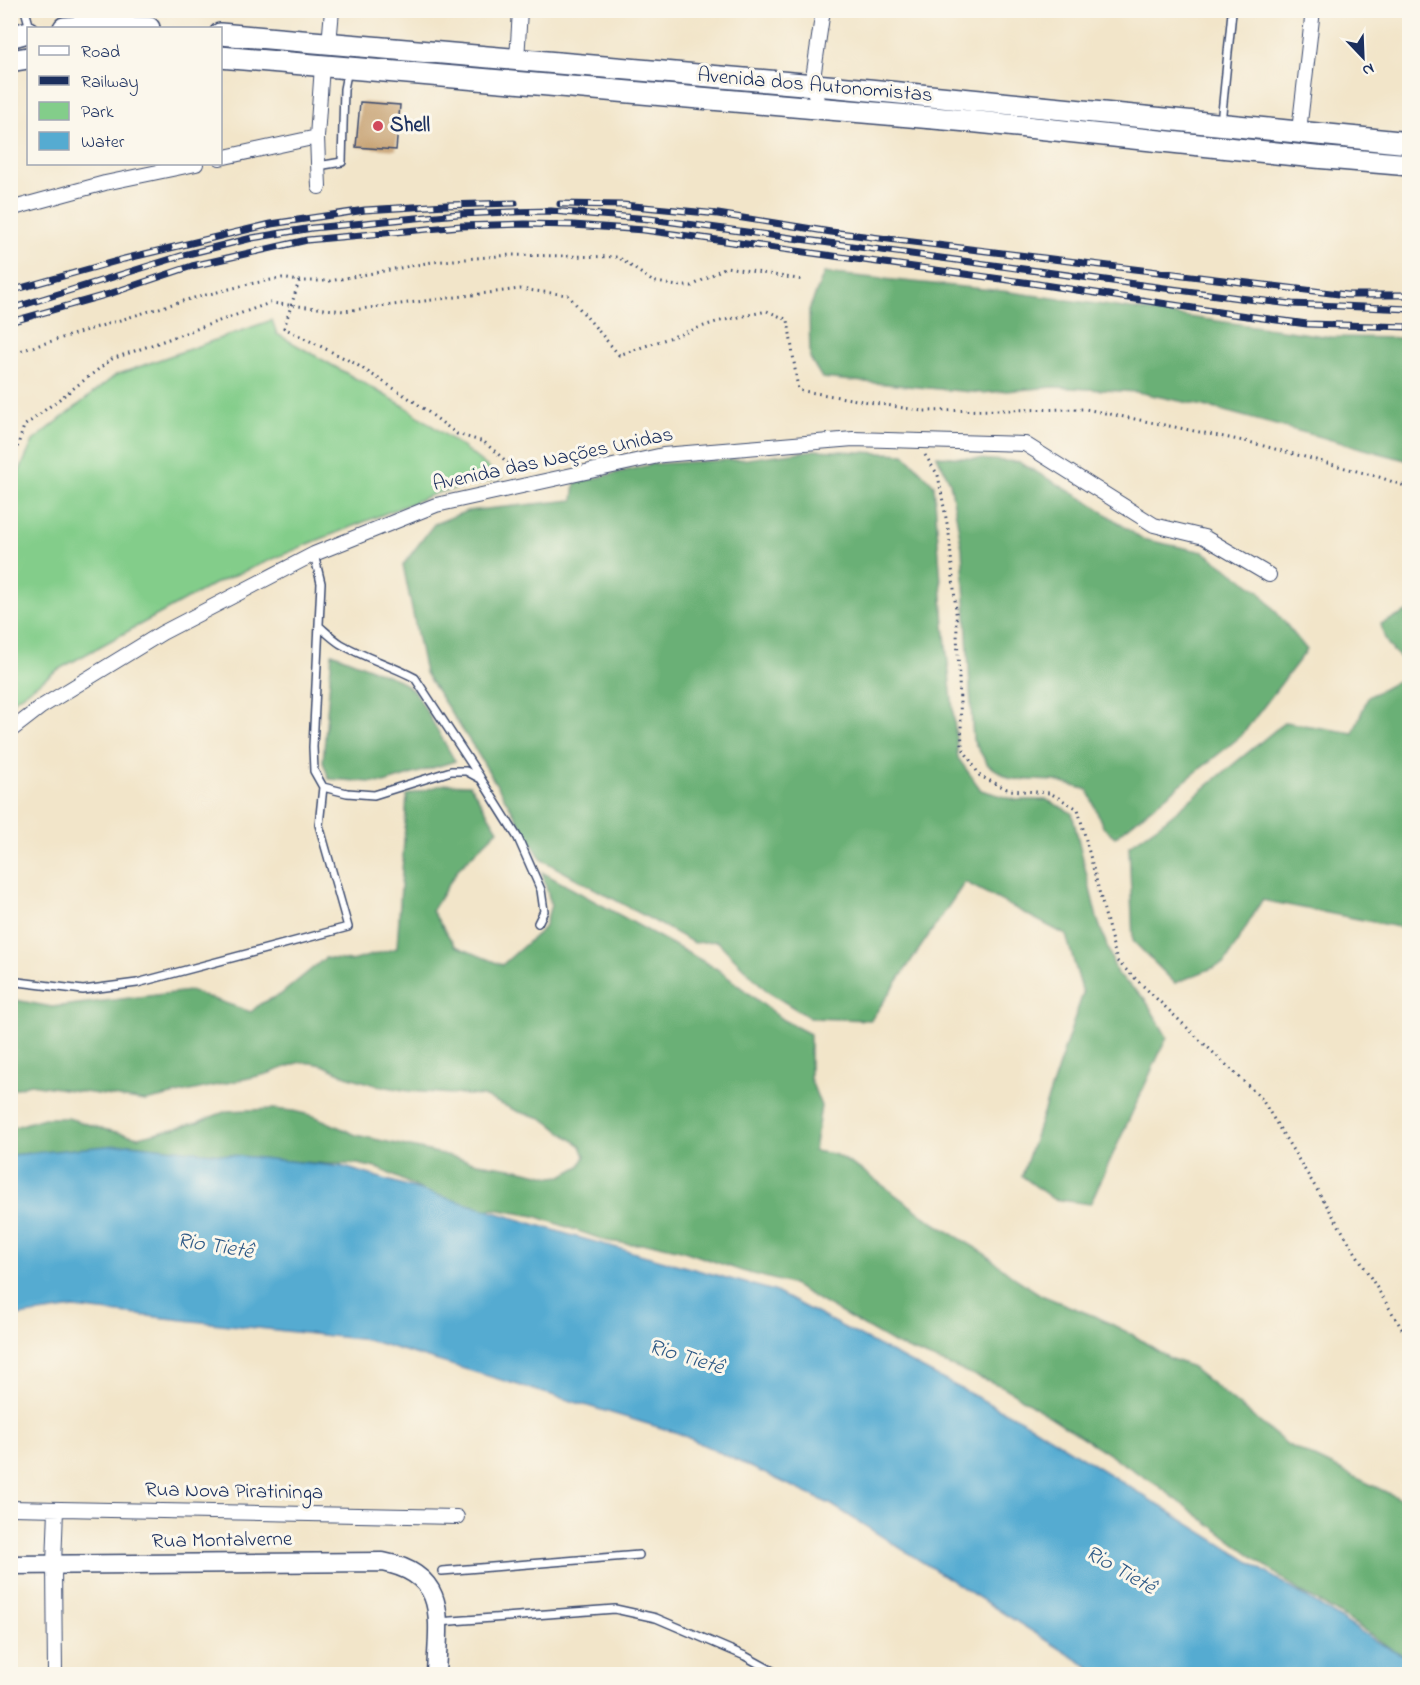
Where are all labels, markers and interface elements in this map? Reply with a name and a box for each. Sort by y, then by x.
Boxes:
legend [27,27,222,165]
north arrow [1333,27,1393,87]
text: Road [81,40,120,66]
text: N [1358,56,1378,82]
street label: Avenida dos Autonomistas [696,61,934,111]
text: Railway [81,70,138,96]
text: Park [81,100,114,126]
place label: Shell [390,111,430,141]
marker: Shell [371,119,385,133]
text: Water [81,130,125,156]
street label: Avenida das Nações Unidas [430,420,676,500]
water label: Rio Tietê [175,1225,258,1269]
water label: Rio Tietê [645,1331,729,1385]
street label: Rua Nova Piratininga [144,1475,324,1511]
street label: Rua Montalverne [151,1525,293,1557]
water label: Rio Tietê [1079,1538,1163,1605]

